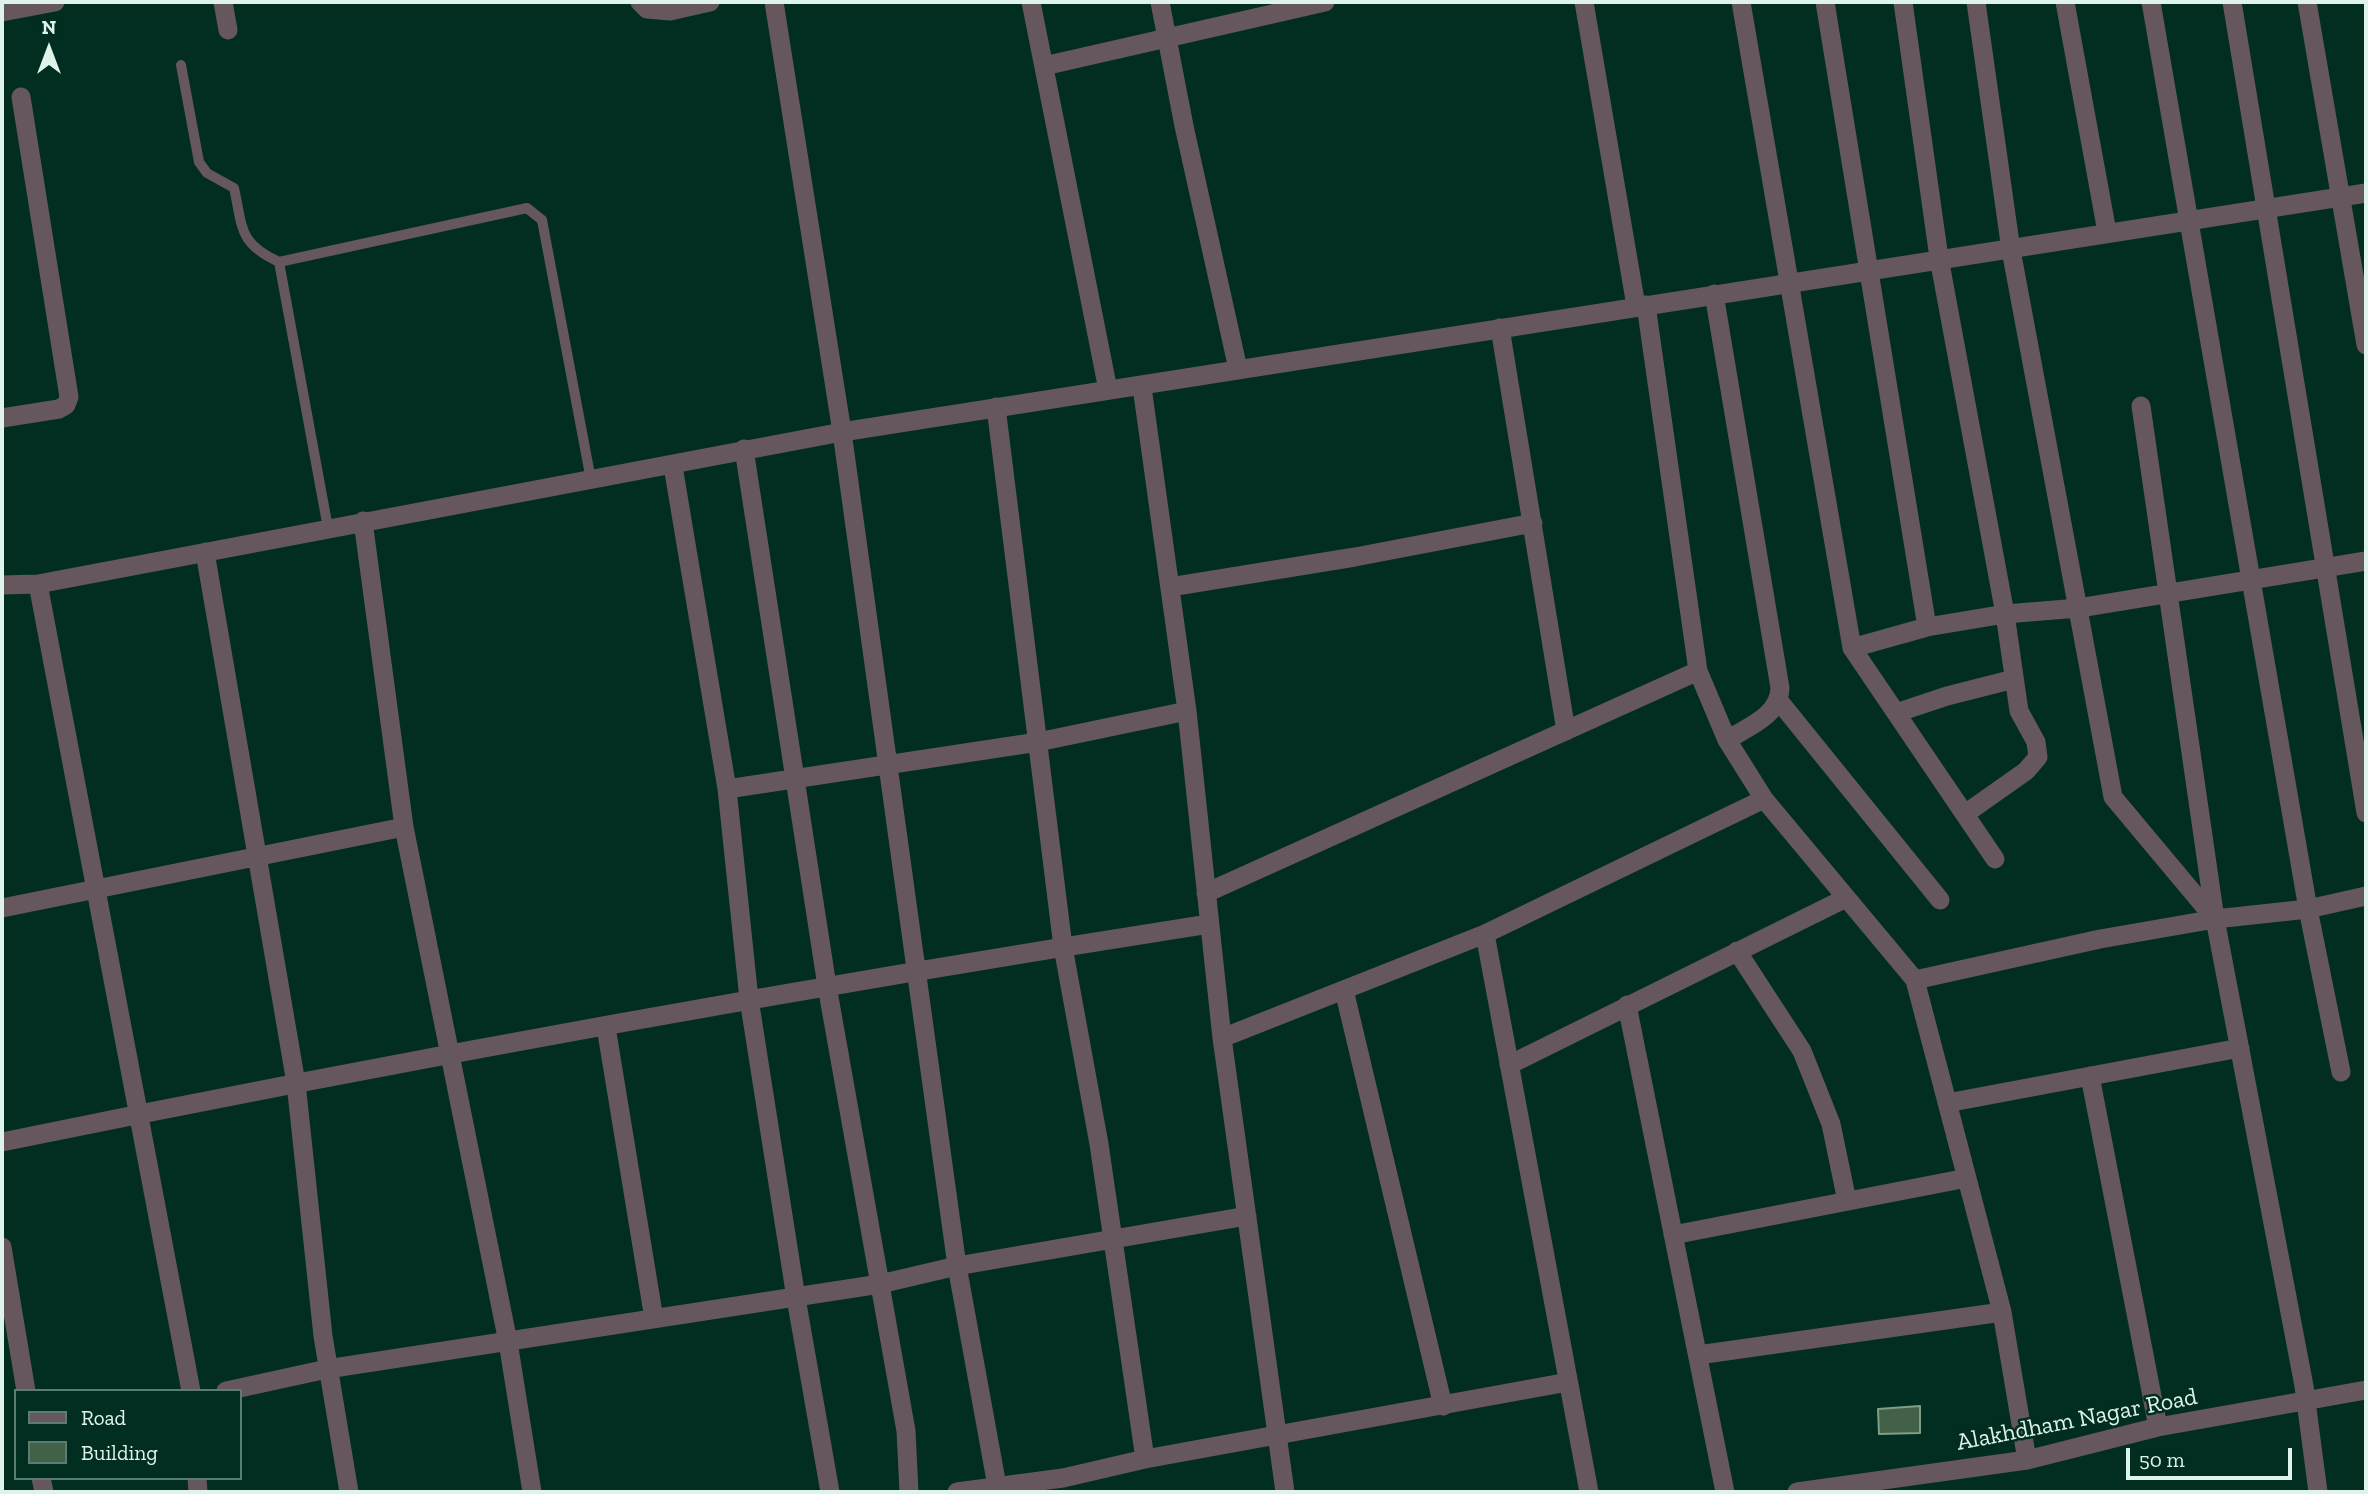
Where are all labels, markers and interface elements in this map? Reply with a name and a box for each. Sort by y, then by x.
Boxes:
north arrow [14,14,84,84]
text: N [42,16,56,39]
street label: Alakhdham Nagar Road [1954,1383,2200,1457]
legend [14,1389,242,1480]
text: Road [81,1405,126,1430]
scale bar [2130,1434,2296,1478]
text: Building [81,1440,158,1465]
text: 50 m [2139,1447,2185,1472]

